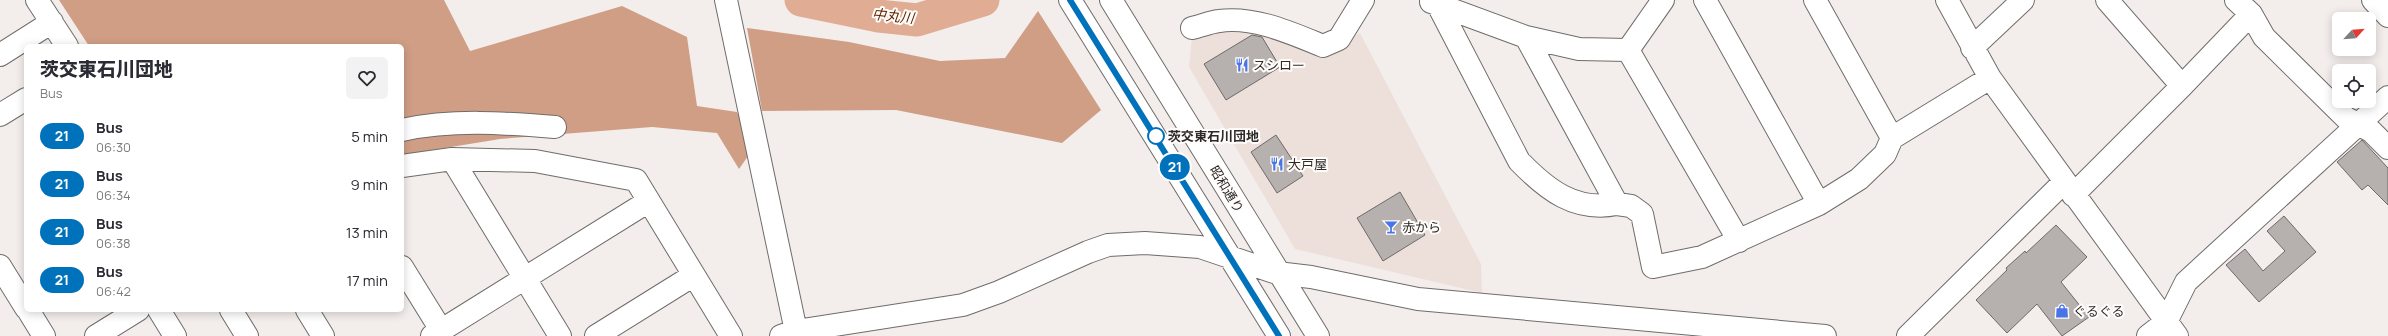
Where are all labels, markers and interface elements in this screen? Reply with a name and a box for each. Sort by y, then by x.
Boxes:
water label: 中丸川 [871,4,917,27]
north arrow [2332,12,2376,56]
map controls [2332,12,2376,108]
text: 茨交東石川団地 [40,56,173,82]
place label: スシロー [1253,56,1305,74]
button: heart [346,57,388,99]
restaurant icon: スシロー [1234,57,1250,73]
button: locate [2332,64,2376,108]
text: Bus [40,84,63,102]
text: Bus [96,117,123,138]
text: 21 [55,126,69,145]
text: 5 min [351,126,388,147]
marker: 茨交東石川団地 [1147,127,1165,145]
place label: 茨交東石川団地 [1168,127,1259,145]
text: 06:30 [96,138,131,156]
line badge: 21 [1157,154,1193,180]
place label: 大戸屋 [1288,155,1327,173]
restaurant icon: 大戸屋 [1269,156,1285,172]
text: 21 [1168,157,1182,176]
street label: 昭和通り [1206,162,1248,216]
text: Bus [96,165,123,186]
text: 21 [55,174,69,193]
text: 9 min [351,174,388,195]
text: 06:34 [96,186,131,204]
text: Bus [96,213,123,234]
place label: 赤から [1402,218,1441,236]
bar icon: 赤から [1383,219,1399,235]
text: 21 [55,222,69,241]
text: 13 min [346,222,388,243]
text: 06:38 [96,234,131,252]
text: Bus [96,261,123,282]
text: 21 [55,270,69,289]
text: 17 min [346,270,388,291]
text: 06:42 [96,282,131,300]
place label: ぐるぐる [2073,302,2124,320]
shop icon: ぐるぐる [2054,303,2070,319]

